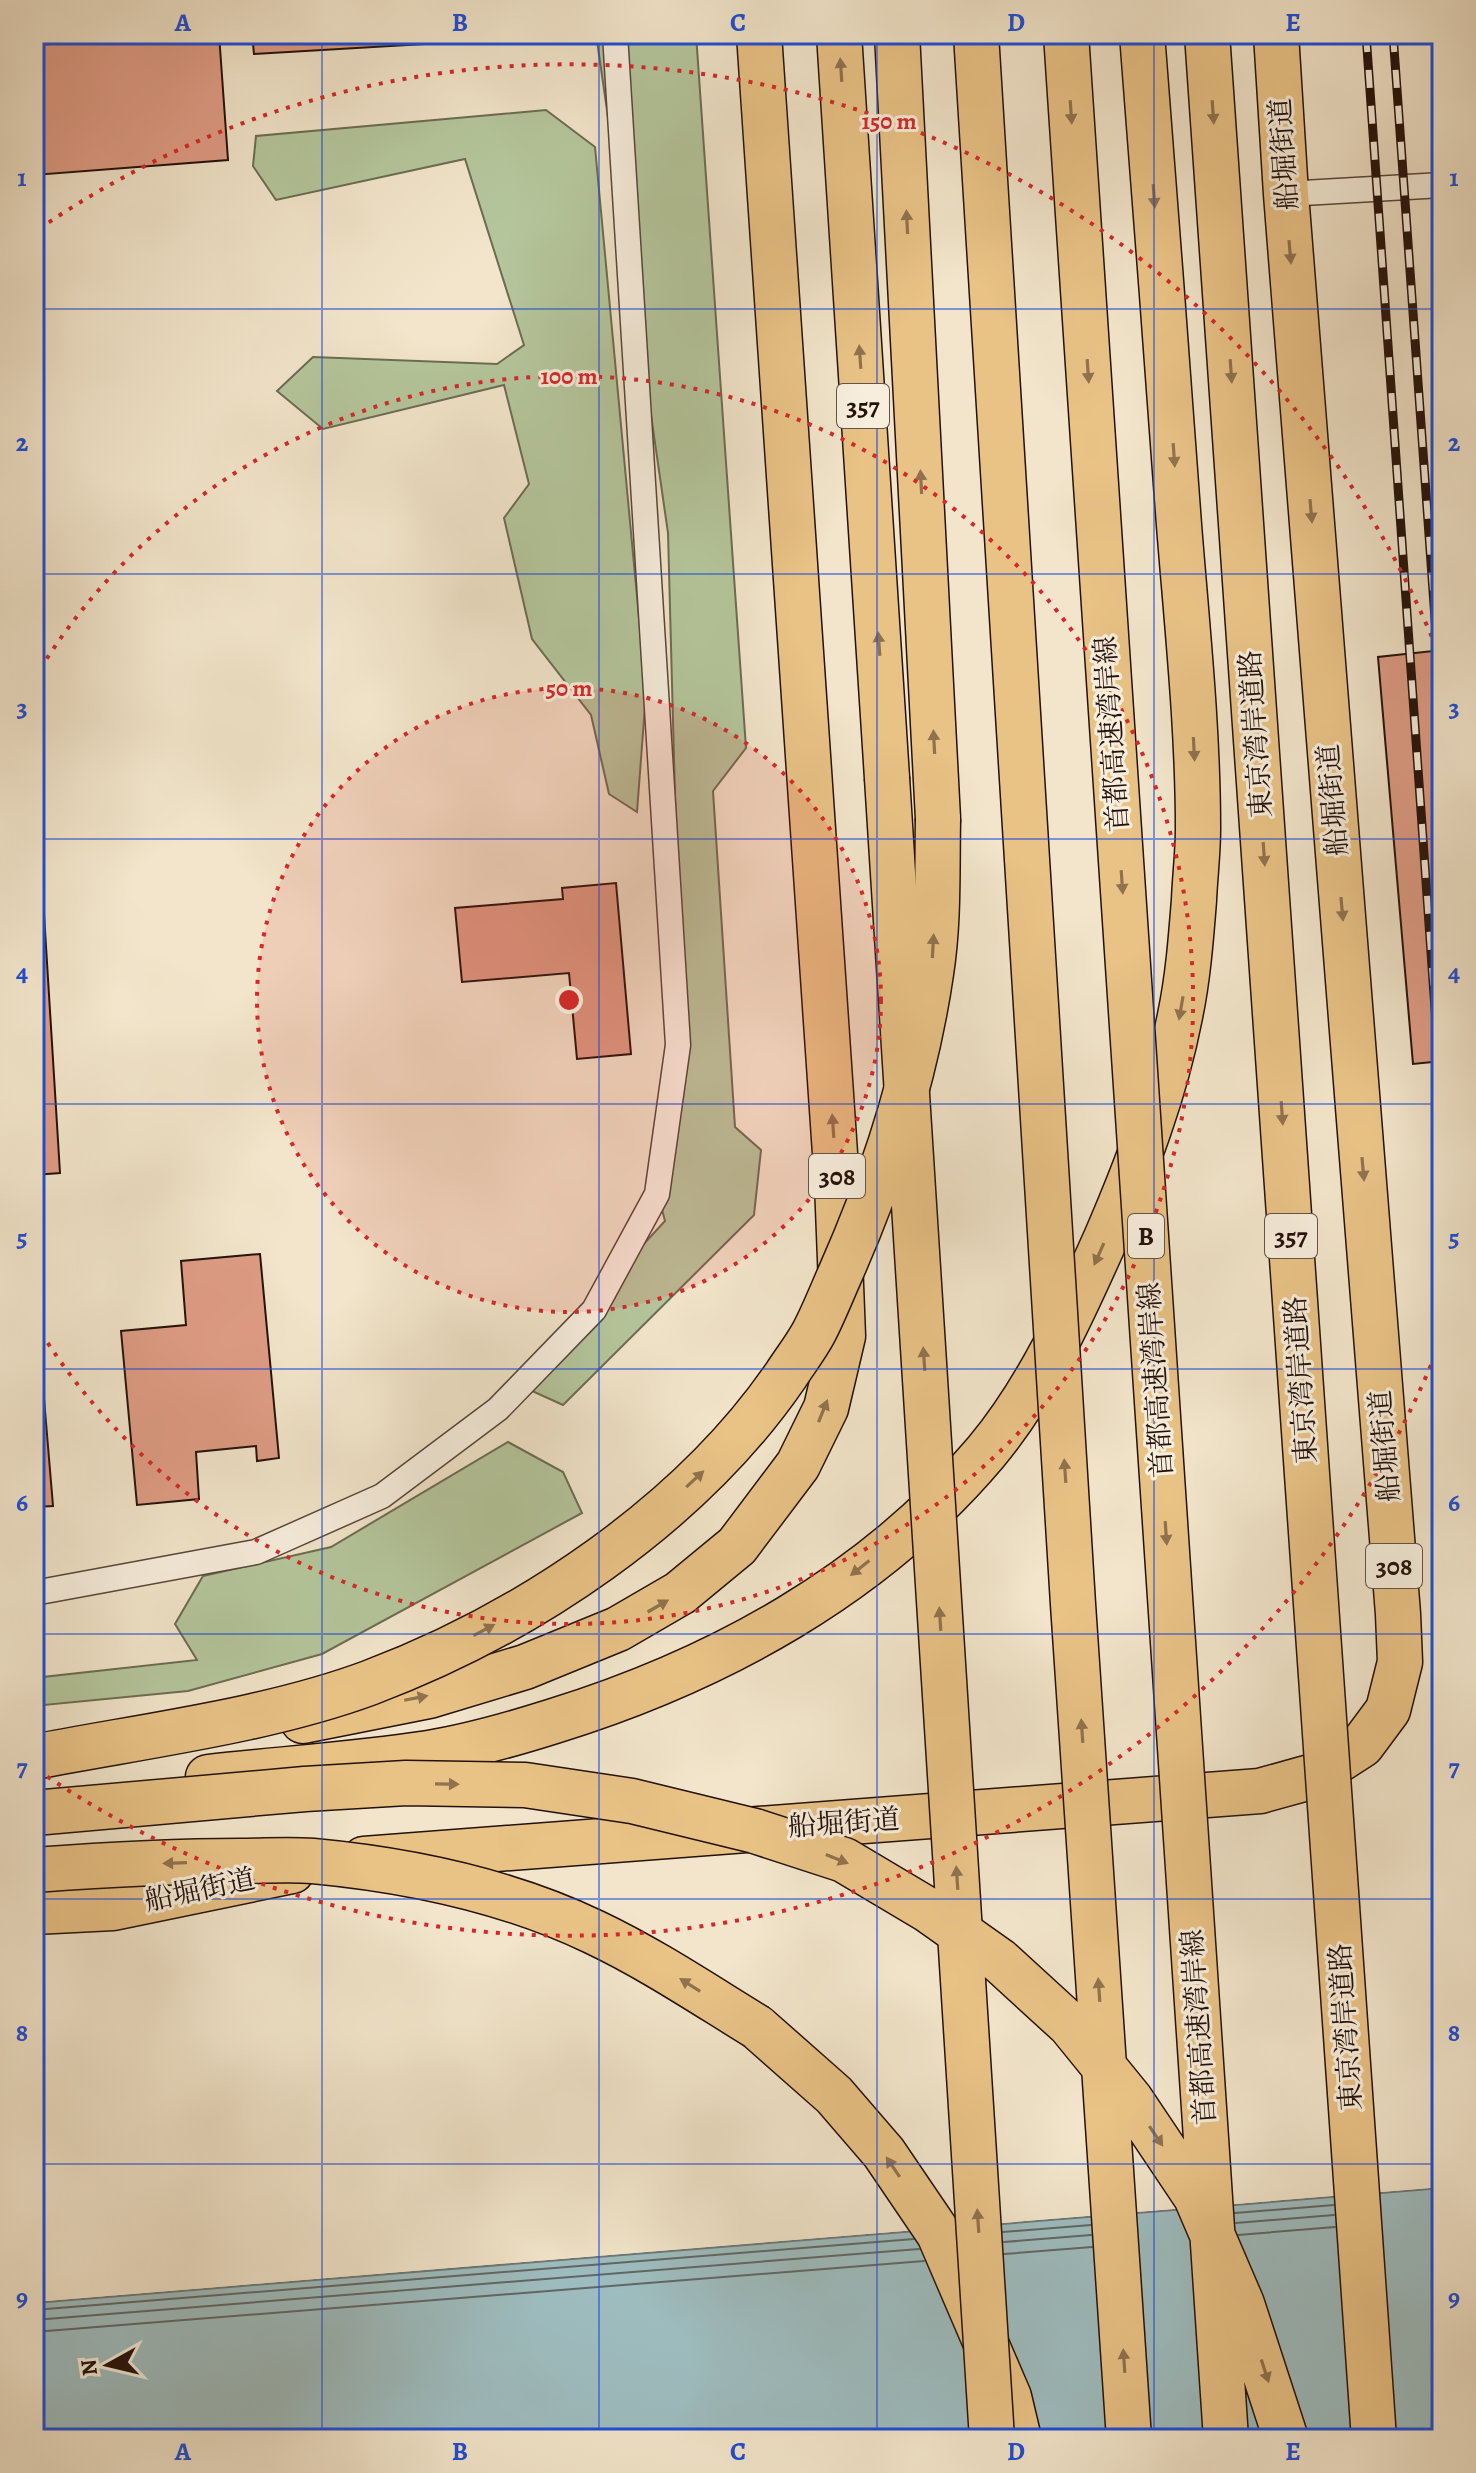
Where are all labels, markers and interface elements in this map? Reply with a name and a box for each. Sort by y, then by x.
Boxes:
text: A [174,5,192,40]
text: B [452,5,468,40]
text: C [730,5,746,40]
text: D [1007,5,1025,40]
text: E [1285,5,1301,40]
one-way arrow [834,57,847,82]
street label: 船堀街道 [1261,97,1307,211]
one-way arrow [1065,100,1078,125]
one-way arrow [1207,100,1220,125]
text: 150 m [861,105,917,137]
text: 1 [17,160,27,195]
text: 1 [1449,160,1459,195]
one-way arrow [1148,183,1161,208]
one-way arrow [900,209,913,234]
one-way arrow [1284,240,1297,265]
one-way arrow [853,344,866,369]
one-way arrow [1082,359,1095,384]
one-way arrow [1225,359,1238,384]
text: 100 m [540,360,598,392]
road number: 357 [837,384,889,428]
text: 2 [16,425,29,460]
text: 2 [1448,425,1461,460]
one-way arrow [1168,443,1181,468]
one-way arrow [914,469,927,494]
one-way arrow [1305,499,1318,524]
one-way arrow [872,631,885,656]
street label: 首都高速湾岸線 [1086,635,1138,833]
street label: 東京湾岸道路 [1231,649,1281,819]
text: 50 m [546,672,592,704]
text: 3 [16,690,28,725]
text: 3 [1448,690,1460,725]
one-way arrow [927,729,940,754]
one-way arrow [1188,737,1201,762]
street label: 船堀街道 [1309,743,1357,857]
one-way arrow [1258,842,1271,867]
one-way arrow [1116,870,1129,895]
one-way arrow [1336,897,1349,922]
one-way arrow [927,933,940,959]
text: 4 [16,955,28,990]
text: 4 [1448,955,1460,990]
centre of rings [555,986,583,1014]
one-way arrow [1175,996,1187,1021]
one-way arrow [1276,1101,1289,1126]
one-way arrow [827,1113,840,1138]
road number: 308 [809,1154,865,1198]
one-way arrow [1356,1157,1369,1182]
road number: B [1128,1214,1164,1258]
road number: 357 [1265,1214,1317,1258]
text: 5 [16,1220,28,1255]
text: 5 [1448,1220,1460,1255]
one-way arrow [1092,1242,1105,1266]
street label: 首都高速湾岸線 [1130,1281,1182,1479]
street label: 東京湾岸道路 [1276,1295,1326,1465]
one-way arrow [917,1346,930,1371]
street label: 船堀街道 [1361,1389,1409,1503]
one-way arrow [817,1399,830,1423]
one-way arrow [1058,1458,1071,1483]
one-way arrow [685,1471,704,1489]
text: 6 [16,1485,28,1520]
text: 6 [1448,1485,1460,1520]
one-way arrow [1160,1521,1173,1546]
road number: 308 [1366,1544,1422,1588]
one-way arrow [850,1560,870,1576]
one-way arrow [647,1599,669,1613]
one-way arrow [934,1606,947,1631]
one-way arrow [473,1623,495,1637]
one-way arrow [404,1691,429,1704]
one-way arrow [1075,1718,1088,1743]
text: 7 [16,1750,28,1785]
text: 7 [1448,1750,1460,1785]
one-way arrow [435,1778,460,1790]
street label: 船堀街道 [787,1800,901,1846]
one-way arrow [825,1853,849,1866]
one-way arrow [162,1856,187,1869]
street label: 船堀街道 [141,1860,259,1920]
one-way arrow [950,1865,963,1890]
street label: 首都高速湾岸線 [1173,1928,1225,2126]
street label: 東京湾岸道路 [1321,1942,1371,2112]
one-way arrow [1092,1977,1105,2002]
one-way arrow [680,1978,701,1993]
text: 8 [16,2015,28,2050]
text: 8 [1448,2015,1460,2050]
one-way arrow [1148,2126,1163,2147]
one-way arrow [886,2156,901,2177]
one-way arrow [972,2208,985,2233]
text: 9 [16,2280,28,2315]
text: 9 [1448,2280,1460,2315]
north arrow [68,2325,148,2405]
one-way arrow [1117,2348,1130,2373]
text: N [73,2358,105,2378]
one-way arrow [1259,2359,1271,2383]
text: A [174,2434,192,2469]
text: B [452,2434,468,2469]
text: C [730,2434,746,2469]
text: D [1007,2434,1025,2469]
text: E [1285,2434,1301,2469]

